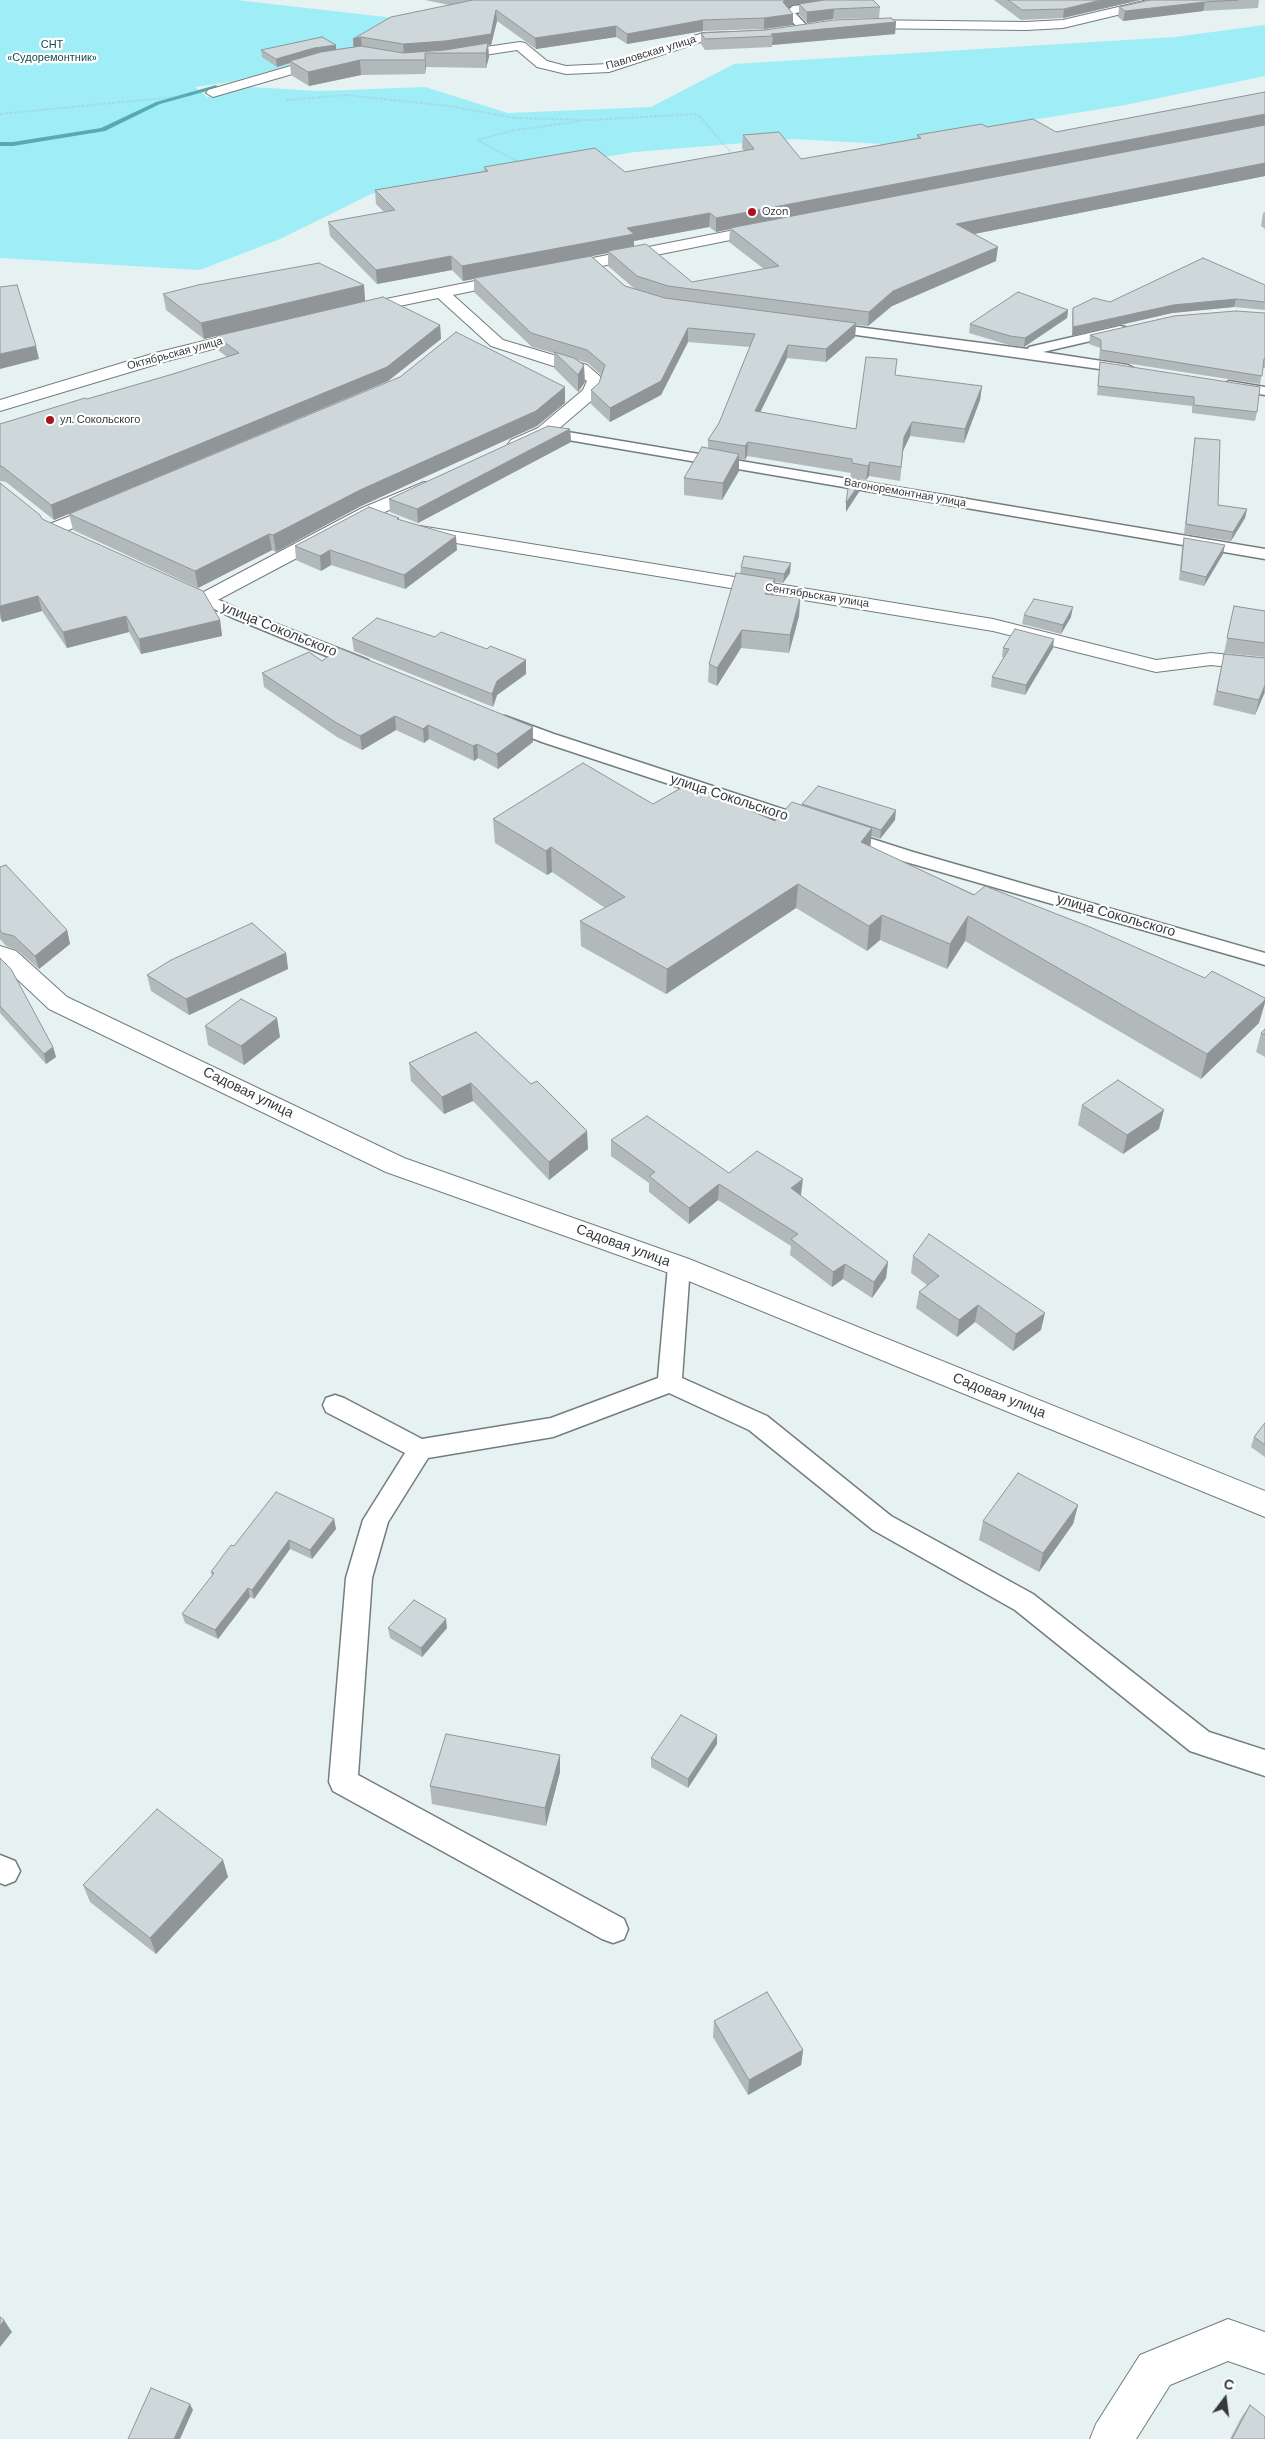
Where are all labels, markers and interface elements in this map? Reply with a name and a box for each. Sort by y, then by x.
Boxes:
street label: Павловская улица [604,33,698,73]
park label: СНТ «Судоремонтник» [7,38,97,64]
place label: Ozon [762,205,788,219]
marker: Ozon [746,206,758,218]
street label: Октябрьская улица [126,335,224,373]
place label: ул. Сокольского [60,413,140,427]
marker: ул. Сокольского [44,414,56,426]
street label: Вагоноремонтная улица [843,476,967,510]
street label: Сентябрьская улица [764,581,870,611]
street label: улица Сокольского [219,599,339,661]
street label: улица Сокольского [668,771,790,825]
street label: улица Сокольского [1055,891,1177,941]
street label: Садовая улица [200,1064,296,1122]
street label: Садовая улица [574,1221,672,1271]
street label: Садовая улица [950,1370,1048,1422]
north arrow [1200,2374,1250,2424]
text: С [1222,2375,1236,2395]

